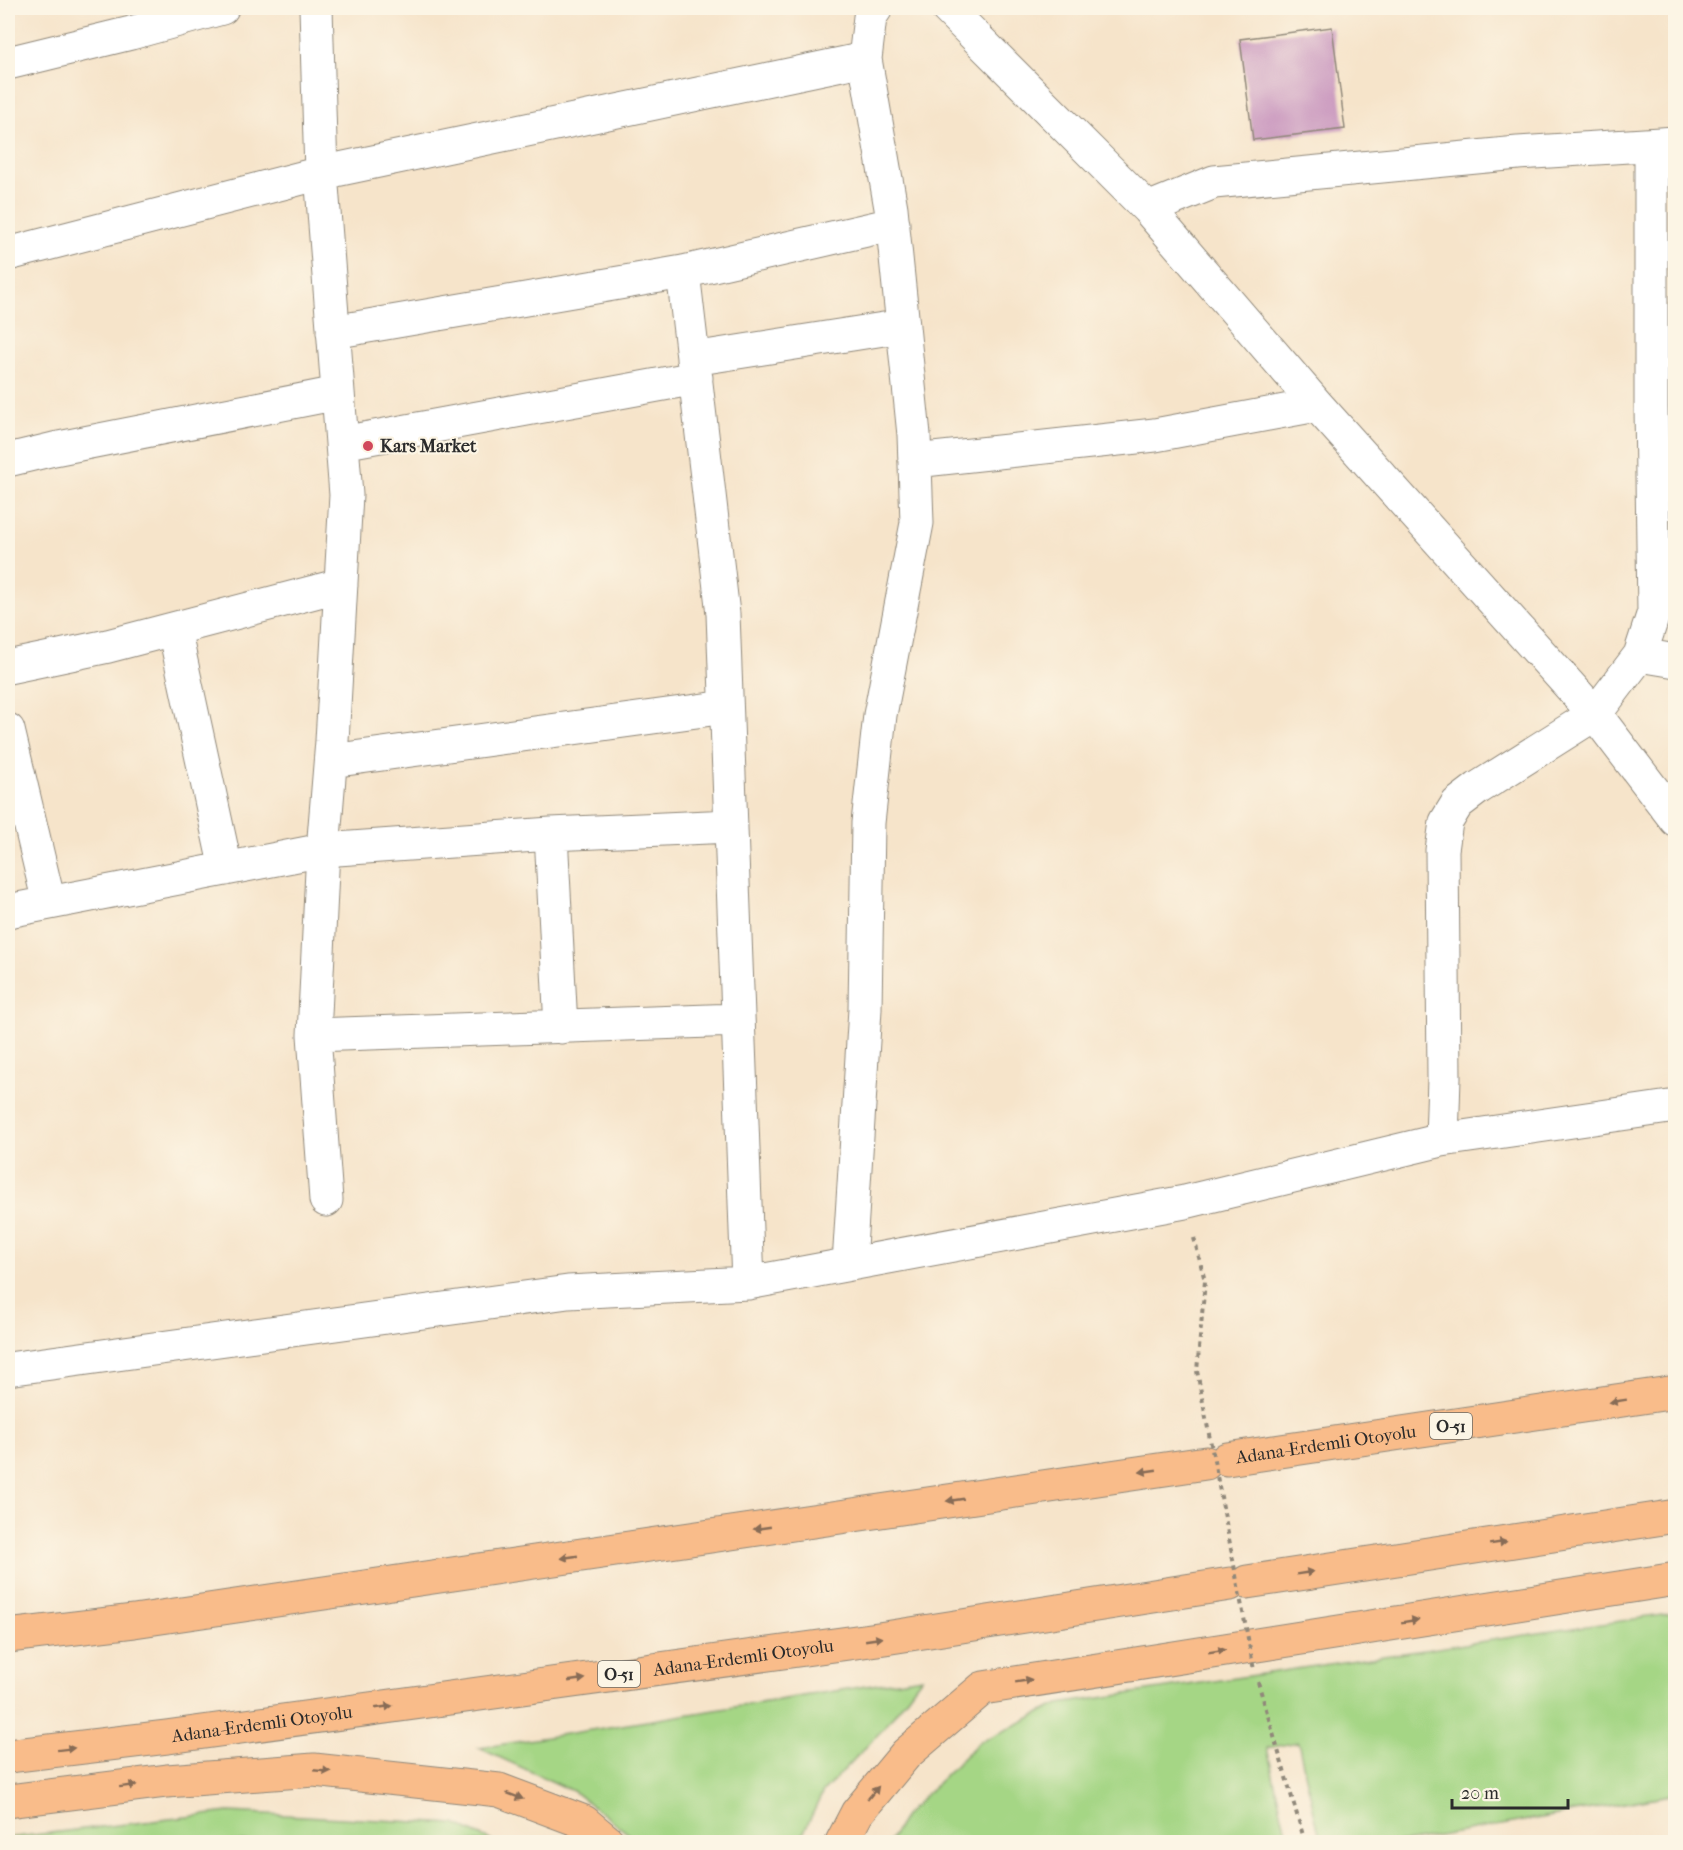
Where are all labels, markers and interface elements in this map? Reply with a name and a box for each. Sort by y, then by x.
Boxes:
place label: Kars Market [380,436,477,457]
marker: Kars Market [361,439,375,453]
one-way arrow [1608,1396,1627,1405]
road number: O-51 [1430,1413,1472,1439]
street label: Adana-Erdemli Otoyolu [1233,1421,1418,1469]
one-way arrow [1138,1467,1157,1476]
one-way arrow [945,1495,964,1504]
one-way arrow [752,1524,771,1533]
one-way arrow [1488,1539,1507,1548]
one-way arrow [560,1552,579,1561]
one-way arrow [1296,1568,1315,1577]
one-way arrow [1400,1616,1419,1625]
one-way arrow [865,1634,884,1644]
street label: Adana-Erdemli Otoyolu [651,1635,835,1681]
one-way arrow [1208,1646,1227,1655]
road number: O-51 [598,1661,640,1687]
one-way arrow [568,1676,587,1685]
one-way arrow [1015,1676,1034,1685]
street label: Adana-Erdemli Otoyolu [169,1702,354,1747]
one-way arrow [374,1702,393,1711]
one-way arrow [56,1744,75,1754]
one-way arrow [313,1766,332,1776]
scale bar [1452,1772,1568,1810]
one-way arrow [119,1781,138,1791]
text: 20 m [1461,1783,1499,1804]
one-way arrow [866,1786,879,1801]
one-way arrow [506,1792,524,1801]

